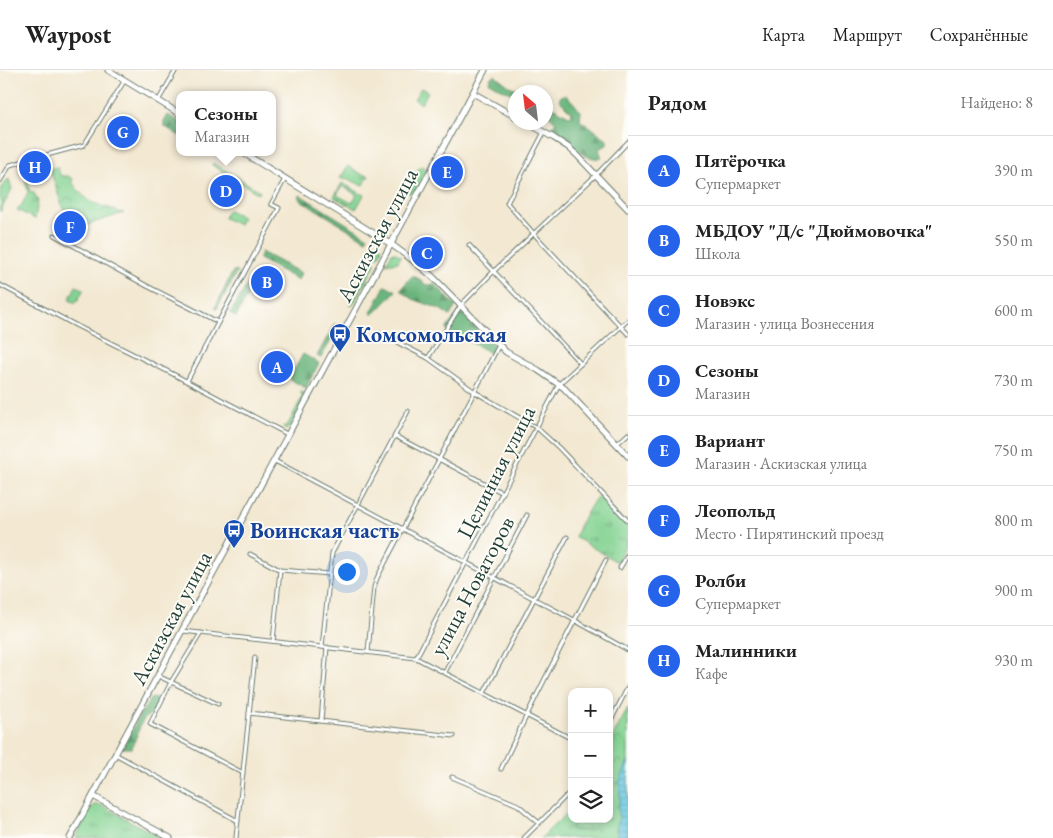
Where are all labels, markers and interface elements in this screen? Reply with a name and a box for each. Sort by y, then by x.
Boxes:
text: Waypost [25,19,111,50]
text: Карта [762,23,805,46]
text: Маршрут [833,23,902,46]
text: Сохранённые [930,23,1028,46]
north arrow [508,85,553,130]
text: Рядом [648,89,707,116]
popup [176,91,276,156]
text: Найдено: 8 [961,92,1033,113]
text: Сезоны [194,101,258,126]
pin: G [107,113,139,151]
text: Магазин [194,126,249,147]
pin: H [19,148,51,186]
text: Пятёрочка [695,148,786,173]
pin: E [431,153,463,191]
text: A [658,160,670,181]
text: 390 m [994,160,1033,181]
street label: Аскизская улица [329,163,425,308]
pin: D [210,172,242,210]
text: Супермаркет [695,173,781,194]
pin: F [54,208,86,246]
text: МБДОУ "Д/с "Дюймовочка" [695,218,932,243]
text: B [659,230,669,251]
text: 550 m [994,230,1033,251]
pin: C [411,234,443,272]
text: Школа [695,243,740,264]
pin: B [251,263,283,301]
text: Новэкс [695,288,755,313]
text: C [658,300,670,321]
text: 600 m [994,300,1033,321]
text: Магазин · улица Вознесения [695,313,874,334]
place label: Комсомольская [356,320,507,349]
bus stop icon: Комсомольская [328,322,352,353]
pin: A [261,348,293,386]
text: Сезоны [695,358,759,383]
text: D [658,370,670,391]
text: 730 m [994,370,1033,391]
text: Магазин [695,383,750,404]
street label: Целинная улица [450,401,542,543]
text: Вариант [695,428,765,453]
text: E [659,440,669,461]
text: 750 m [994,440,1033,461]
text: Магазин · Аскизская улица [695,453,867,474]
text: Леопольд [695,498,775,523]
text: F [660,510,668,531]
text: 800 m [994,510,1033,531]
street label: улица Новаторов [423,511,521,661]
place label: Воинская часть [250,516,399,545]
bus stop icon: Воинская часть [222,518,246,549]
text: Место · Пирятинский проезд [695,523,884,544]
street label: Аскизская улица [123,546,219,691]
your location [334,559,360,585]
text: Ролби [695,568,746,593]
text: G [658,580,670,601]
text: 900 m [994,580,1033,601]
text: Супермаркет [695,593,781,614]
text: Малинники [695,638,797,663]
text: H [658,650,670,671]
text: 930 m [994,650,1033,671]
text: Кафе [695,663,728,684]
map controls [568,688,613,823]
button: + [568,688,613,733]
button: − [568,733,613,778]
button: layers [568,778,613,823]

